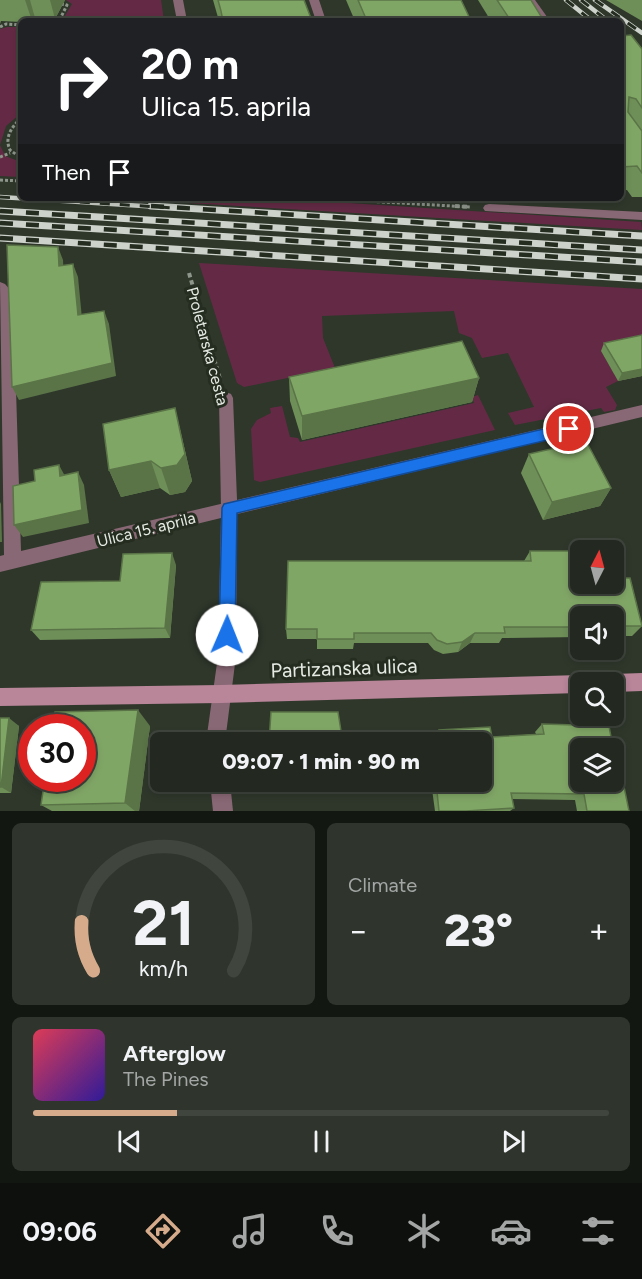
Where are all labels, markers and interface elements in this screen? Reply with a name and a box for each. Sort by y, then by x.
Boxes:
text: 20 m [141,39,239,90]
icon: right [42,42,120,120]
text: Ulica 15. aprila [141,90,311,123]
icon: arrive [103,156,136,189]
text: Then [42,159,91,186]
street label: Proletarska cesta [183,285,232,407]
pin [543,403,594,454]
icon: arrive [552,412,585,445]
street label: Ulica 15. aprila [95,508,197,551]
north arrow [570,540,624,594]
map controls [570,540,624,792]
position arrow [195,603,259,667]
button: sound [570,606,624,660]
street label: Partizanska ulica [270,653,418,683]
button: search [570,672,624,726]
speed limit sign: 30 [18,714,96,792]
button: layers [570,738,624,792]
text: 09:07 · 1 min · 90 m [222,748,420,775]
text: Climate [348,873,417,897]
text: 21 [132,886,195,961]
text: 23° [444,903,513,957]
text: − [348,911,369,950]
text: + [588,911,609,950]
text: km/h [139,956,188,981]
text: Afterglow [123,1040,226,1067]
text: The Pines [123,1067,209,1091]
icon: previous [113,1125,146,1158]
icon: pause [305,1125,338,1158]
icon: next [497,1125,530,1158]
icon: directions [142,1210,184,1252]
icon: music [229,1210,271,1252]
icon: phone [316,1210,358,1252]
icon: climate [403,1210,445,1252]
icon: car [490,1210,532,1252]
icon: filters [577,1210,619,1252]
text: 09:06 [23,1215,97,1248]

